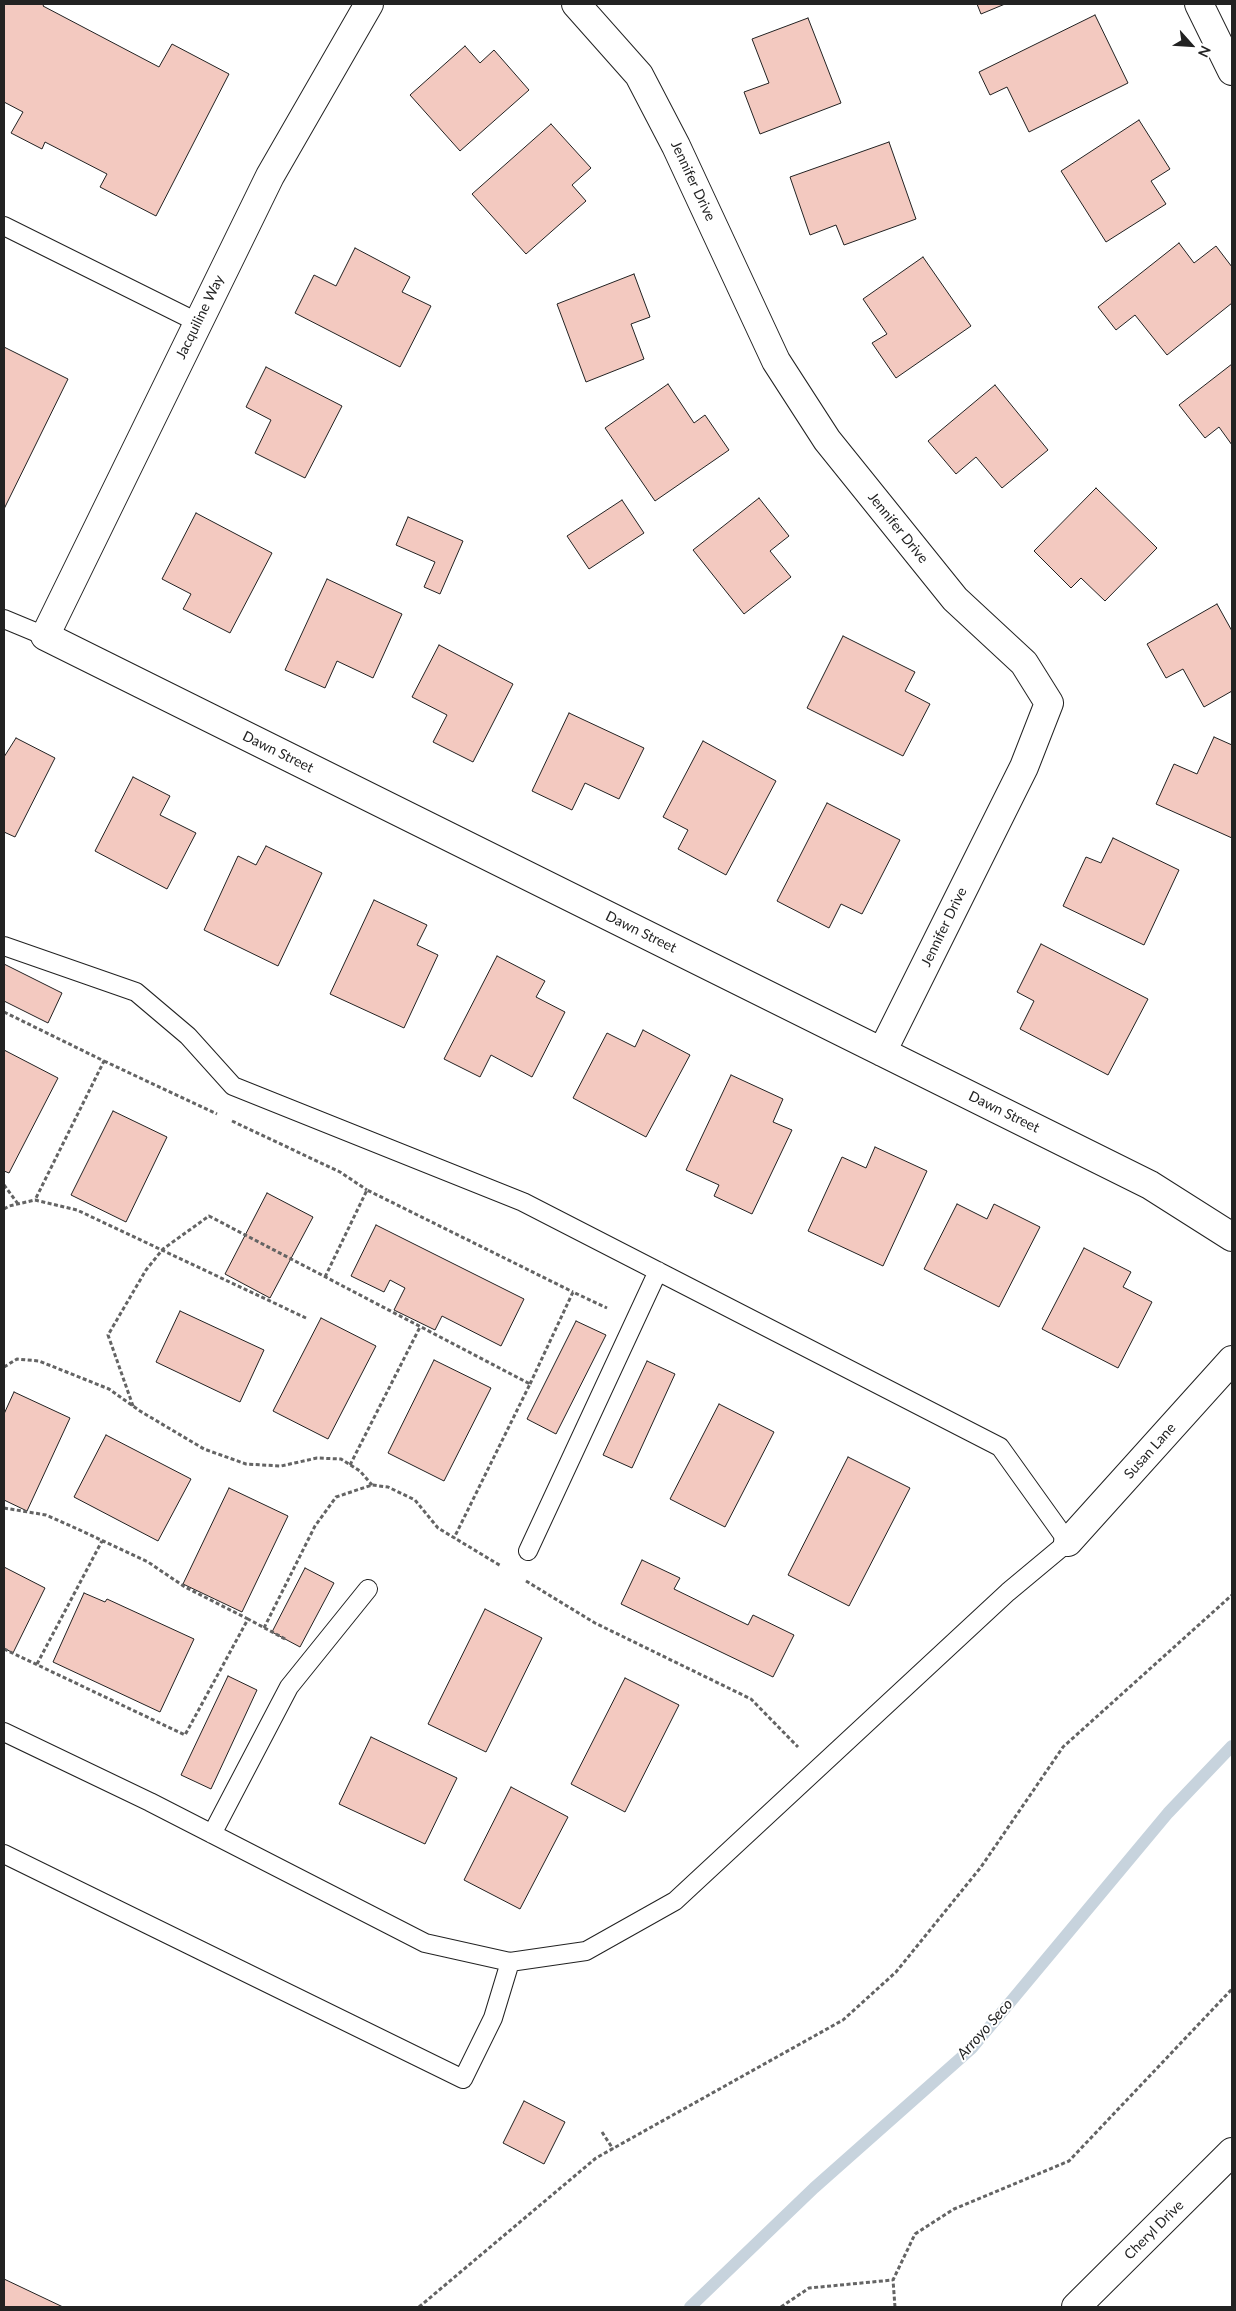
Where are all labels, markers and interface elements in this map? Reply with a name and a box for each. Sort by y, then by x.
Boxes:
north arrow [1166,20,1216,70]
text: N [1195,43,1215,60]
street label: Jennifer Drive [667,138,719,224]
street label: Jacquiline Way [172,272,228,362]
street label: Jennifer Drive [864,489,932,567]
street label: Dawn Street [240,728,316,776]
street label: Jennifer Drive [918,885,970,969]
street label: Dawn Street [603,908,679,956]
street label: Dawn Street [966,1088,1042,1136]
street label: Susan Lane [1121,1420,1179,1482]
water label: Arroyo Seco [953,1995,1017,2063]
street label: Cheryl Drive [1121,2197,1187,2263]

